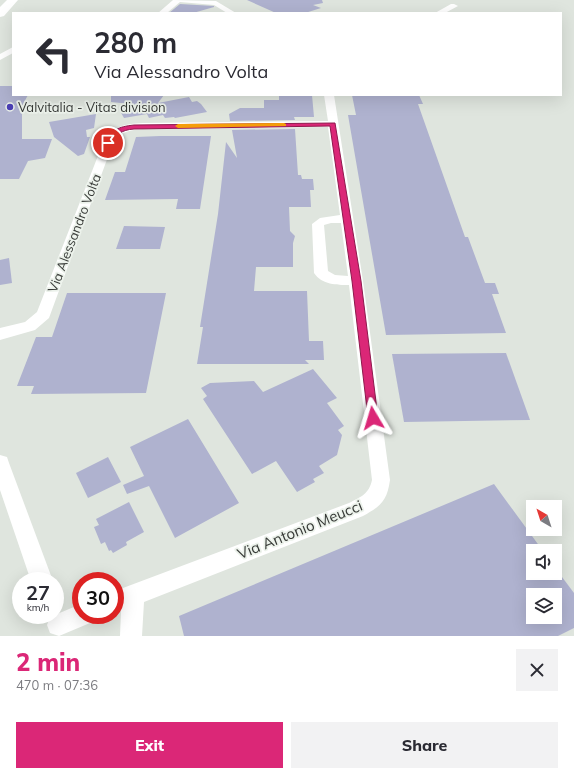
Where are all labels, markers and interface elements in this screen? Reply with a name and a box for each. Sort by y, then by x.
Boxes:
text: 280 m [94,25,177,60]
icon: left [28,28,80,80]
text: Via Alessandro Volta [94,60,268,83]
place label: Valvitalia - Vitas division [18,99,166,115]
marker: Valvitalia - Vitas division [5,102,15,112]
pin [91,126,125,160]
icon: arrive [97,132,119,154]
street label: Via Alessandro Volta [44,171,104,295]
position arrow [352,397,394,439]
street label: Via Antonio Meucci [234,496,365,563]
north arrow [526,500,562,536]
map controls [526,500,562,624]
button: sound [526,544,562,580]
speed limit sign: 30 [72,572,124,624]
text: 27 [26,580,50,605]
button: layers [526,588,562,624]
text: km/h [27,601,49,614]
text: 2 min [16,647,80,677]
button: close [516,649,558,691]
text: 470 m · 07:36 [16,677,98,693]
button: Exit [16,722,283,768]
button: Share [291,722,558,768]

